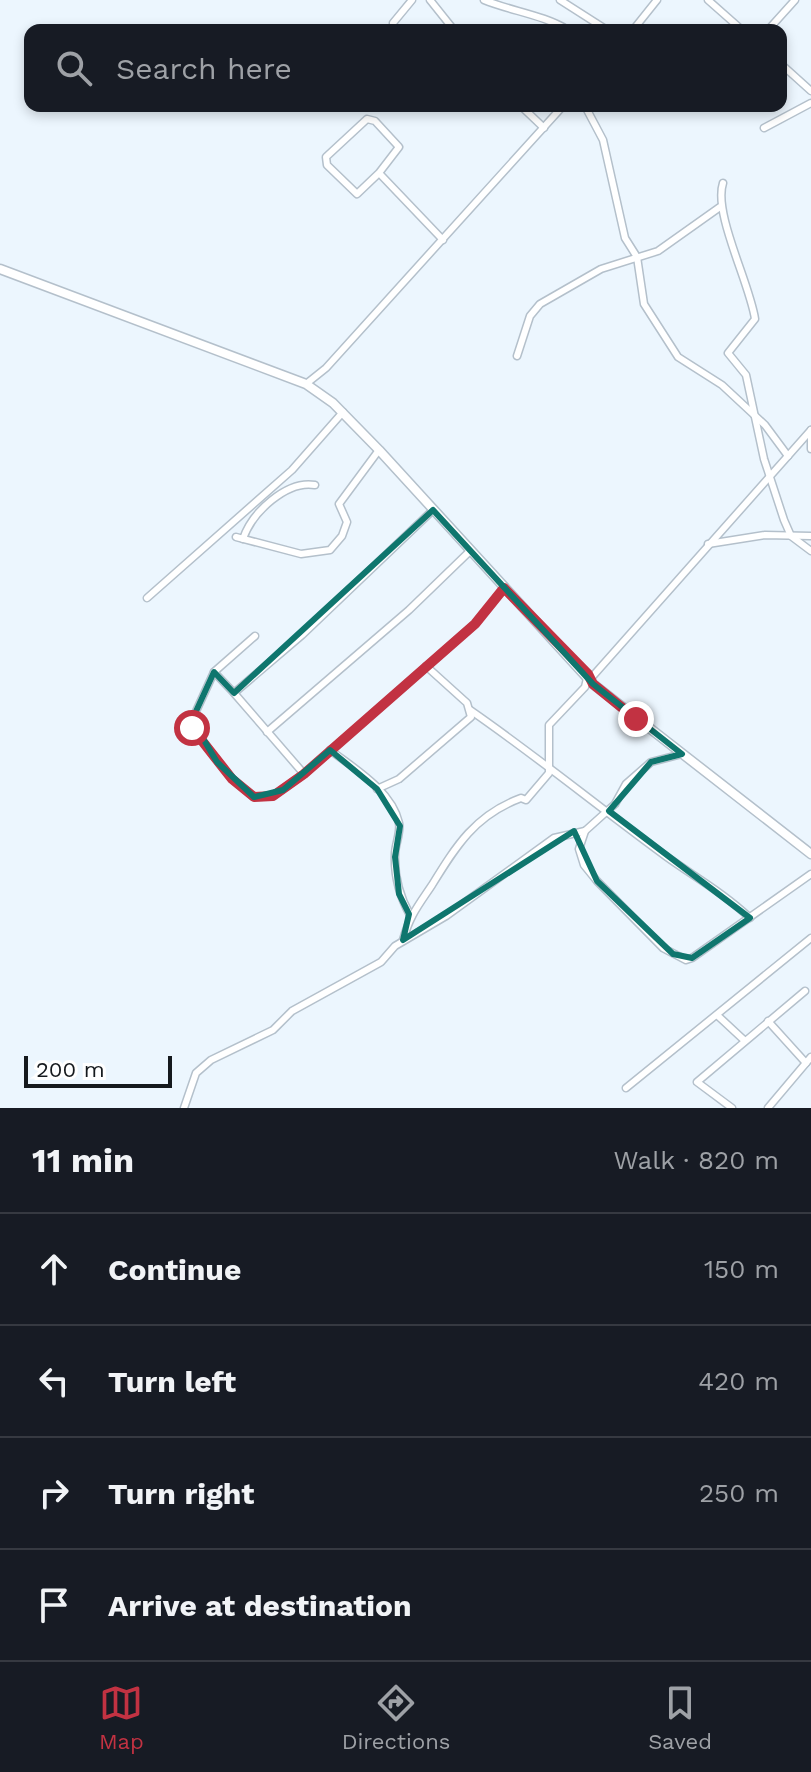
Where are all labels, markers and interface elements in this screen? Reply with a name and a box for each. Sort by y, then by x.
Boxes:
search box [24,24,787,112]
icon: search [52,46,96,90]
text: Search here [116,51,292,86]
route end [618,701,654,737]
route start [174,710,210,746]
scale bar [24,1052,172,1088]
text: 200 m [36,1057,105,1082]
text: 11 min [32,1140,134,1180]
text: Walk · 820 m [614,1145,779,1175]
icon: ahead [32,1247,76,1291]
text: Continue [108,1252,241,1287]
text: 150 m [704,1254,779,1284]
icon: left [32,1359,76,1403]
text: Turn left [108,1364,236,1399]
text: 420 m [698,1366,779,1396]
icon: right [32,1471,76,1515]
text: Turn right [108,1476,254,1511]
text: 250 m [699,1478,779,1508]
icon: arrive [32,1583,76,1627]
text: Arrive at destination [108,1588,412,1623]
tab: Map [99,1681,144,1754]
tab: Directions [342,1681,450,1754]
tab: Saved [648,1681,712,1754]

